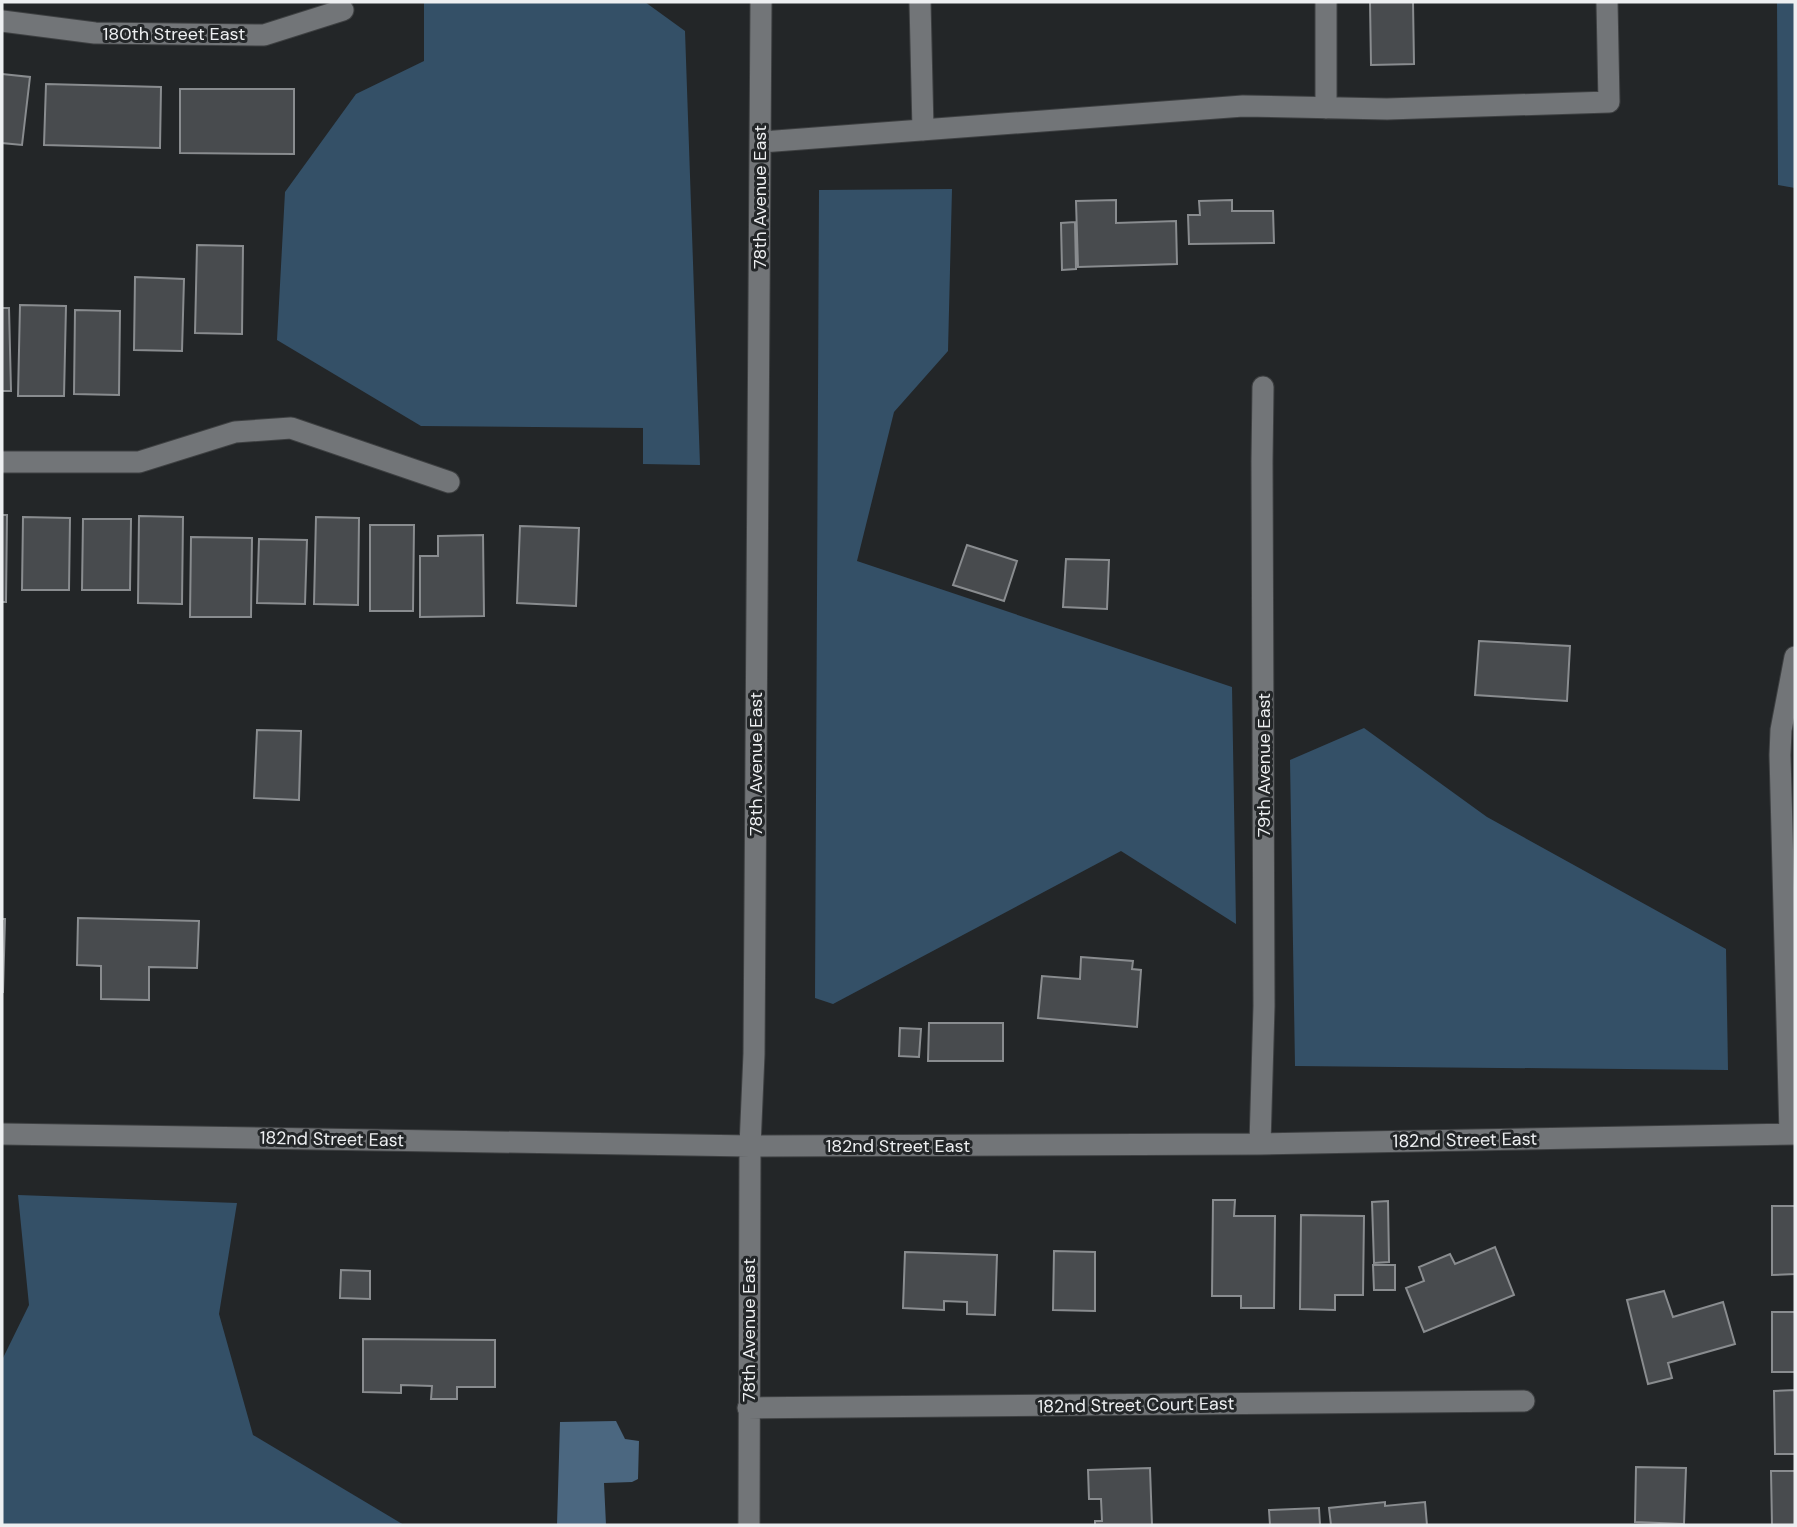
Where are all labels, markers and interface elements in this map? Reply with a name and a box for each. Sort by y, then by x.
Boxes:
street label: 180th Street East [103,22,245,46]
street label: 78th Avenue East [748,125,772,269]
street label: 78th Avenue East [744,692,768,836]
street label: 79th Avenue East [1252,693,1276,837]
street label: 182nd Street East [260,1126,404,1152]
street label: 182nd Street East [1393,1127,1537,1153]
street label: 182nd Street East [826,1134,970,1158]
street label: 78th Avenue East [737,1258,761,1402]
street label: 182nd Street Court East [1037,1391,1235,1419]

